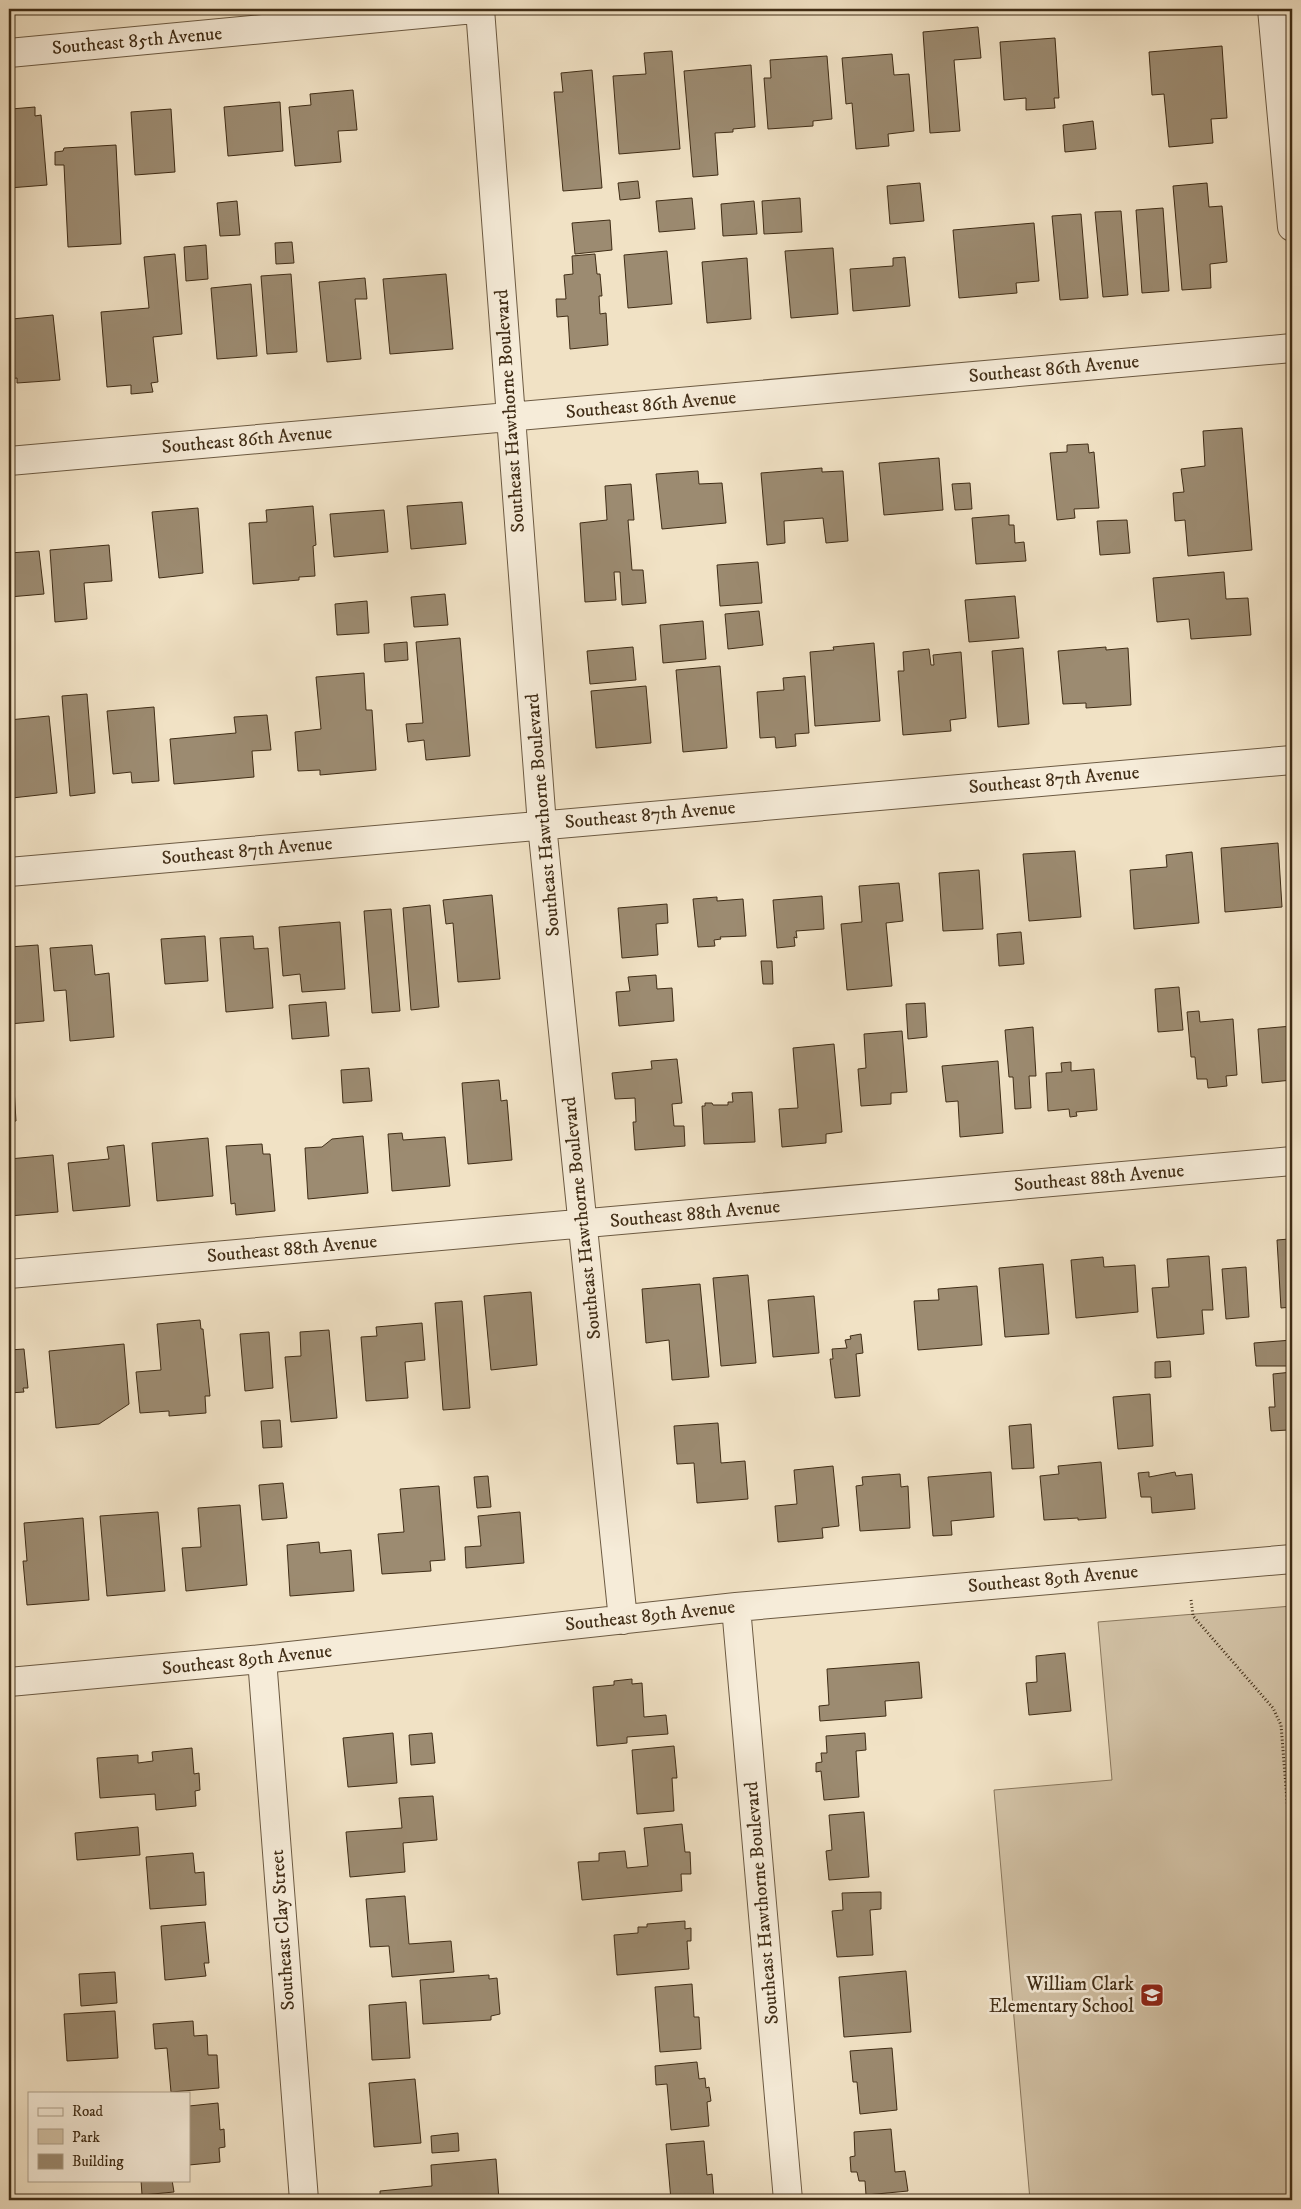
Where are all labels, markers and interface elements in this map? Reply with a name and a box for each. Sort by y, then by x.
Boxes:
street label: Southeast 85th Avenue [51,22,223,60]
street label: Southeast Hawthorne Boulevard [490,288,530,533]
street label: Southeast 86th Avenue [968,350,1140,388]
street label: Southeast 86th Avenue [565,386,737,424]
street label: Southeast 86th Avenue [161,421,333,459]
street label: Southeast Hawthorne Boulevard [521,692,565,937]
street label: Southeast 87th Avenue [968,761,1140,799]
street label: Southeast 87th Avenue [564,796,736,834]
street label: Southeast 87th Avenue [161,832,333,870]
street label: Southeast Hawthorne Boulevard [558,1095,606,1340]
street label: Southeast 88th Avenue [1013,1159,1185,1197]
street label: Southeast 88th Avenue [609,1195,781,1233]
street label: Southeast 88th Avenue [206,1230,378,1268]
street label: Southeast 89th Avenue [967,1560,1139,1598]
street label: Southeast 89th Avenue [564,1596,736,1636]
street label: Southeast 89th Avenue [161,1640,333,1680]
street label: Southeast Hawthorne Boulevard [740,1780,784,2025]
street label: Southeast Clay Street [266,1849,300,2011]
place label: William Clark Elementary School [989,1973,1135,2018]
school or university icon: William Clark Elementary School [1139,1982,1165,2008]
legend [28,2092,190,2182]
text: Road [72,2102,104,2121]
text: Park [72,2128,101,2147]
text: Building [72,2152,124,2171]

